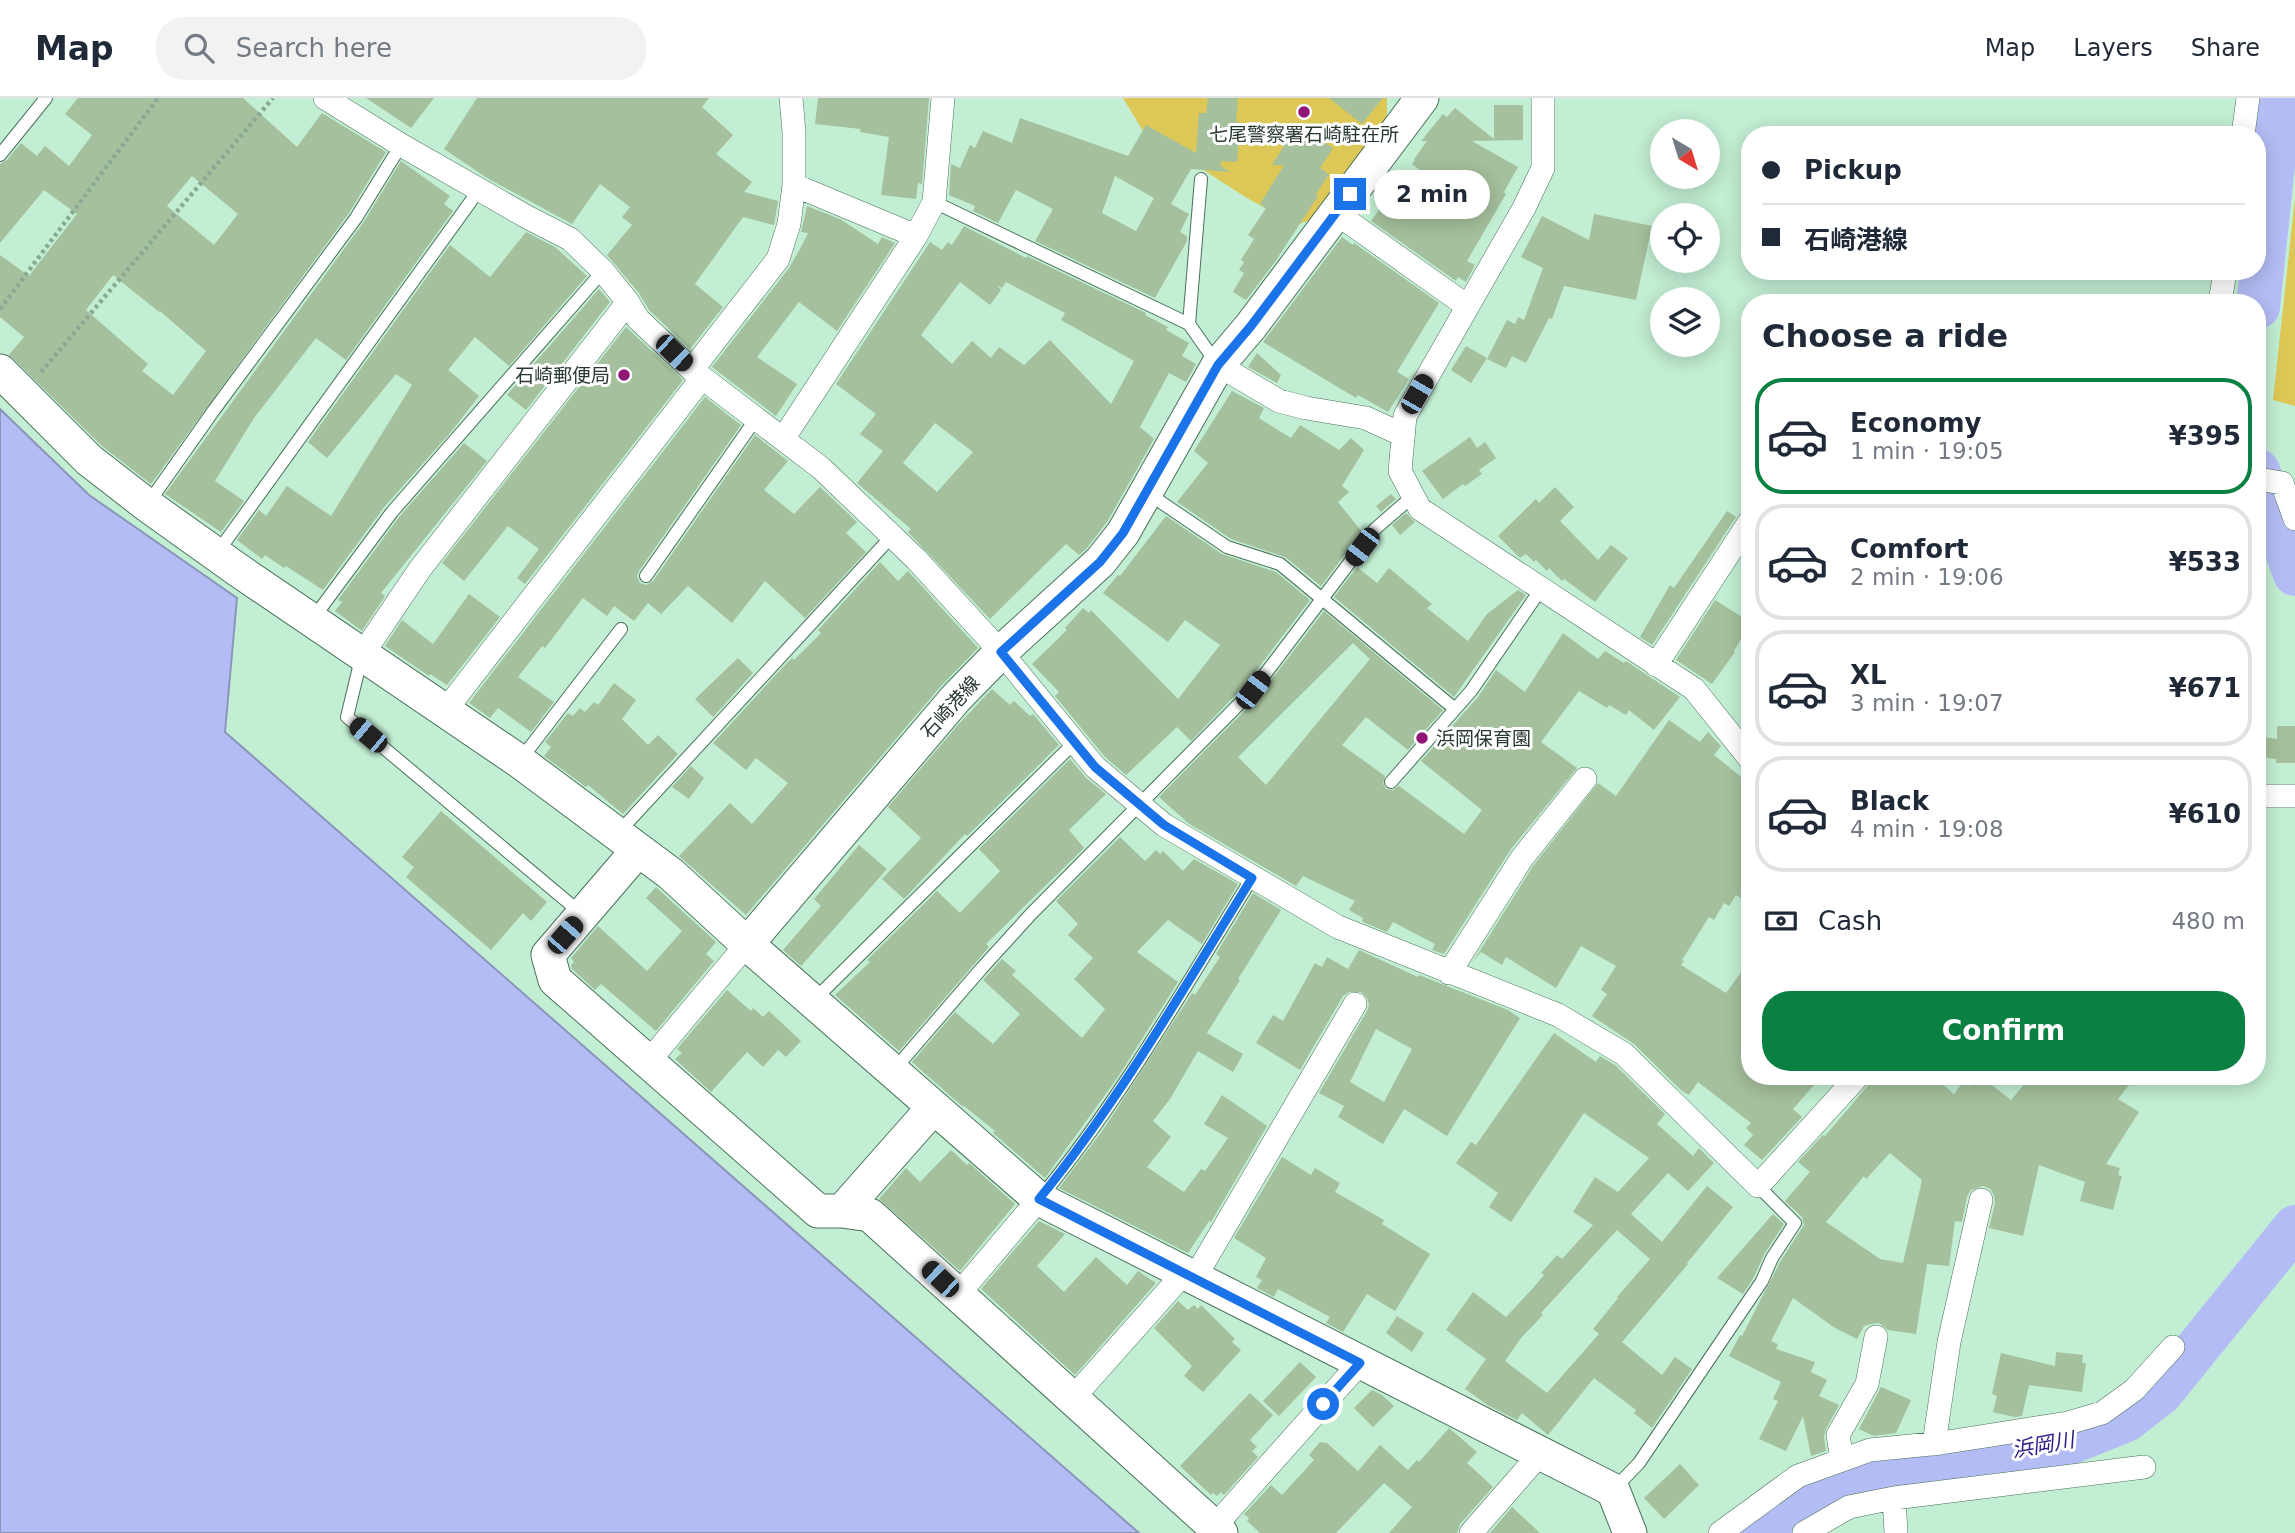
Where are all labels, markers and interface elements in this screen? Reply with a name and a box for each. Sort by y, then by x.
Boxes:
search box [156,17,646,80]
text: Map [35,29,114,68]
icon: search [180,29,218,67]
text: Search here [236,33,392,63]
text: Map [1985,34,2035,62]
text: Layers [2073,34,2153,62]
text: Share [2191,34,2260,62]
marker: 七尾警察署石崎駐在所 [1296,104,1312,120]
north arrow [1650,119,1720,189]
map controls [1650,119,1720,357]
place label: 七尾警察署石崎駐在所 [1209,123,1399,145]
text: Pickup [1804,155,1902,185]
callout: 2 min [1374,170,1490,218]
route end [1334,178,1366,210]
text: 2 min [1396,181,1468,207]
button: locate [1650,203,1720,273]
text: 石崎港線 [1804,225,1908,255]
button: layers [1650,287,1720,357]
text: Choose a ride [1762,317,2008,355]
car [652,331,697,375]
place label: 石崎郵便局 [515,364,610,386]
marker: 石崎郵便局 [616,367,632,383]
car [1398,371,1437,417]
icon: car [1766,405,1829,468]
text: Economy [1850,408,1981,438]
text: ¥395 [2169,421,2241,451]
text: 1 min · 19:05 [1850,438,2004,464]
car [1341,524,1384,570]
icon: car [1766,531,1829,594]
text: Comfort [1850,534,1968,564]
text: ¥533 [2169,547,2241,577]
text: 2 min · 19:06 [1850,564,2004,590]
icon: car [1766,657,1829,720]
text: XL [1850,660,1887,690]
car [1232,667,1275,713]
street label: 石崎港線 [916,671,984,743]
text: ¥671 [2169,673,2241,703]
text: 3 min · 19:07 [1850,690,2004,716]
car [346,713,391,757]
place label: 浜岡保育園 [1436,727,1531,749]
marker: 浜岡保育園 [1414,730,1430,746]
icon: car [1766,783,1829,846]
text: Black [1850,786,1929,816]
text: ¥610 [2169,799,2241,829]
text: 4 min · 19:08 [1850,816,2004,842]
icon: cash [1762,902,1800,940]
text: Cash [1818,906,1882,936]
text: 480 m [2171,908,2245,934]
car [544,912,587,958]
button: Confirm [1762,991,2245,1071]
car [918,1257,963,1301]
route start [1307,1388,1339,1420]
water label: 浜岡川 [2010,1427,2078,1462]

